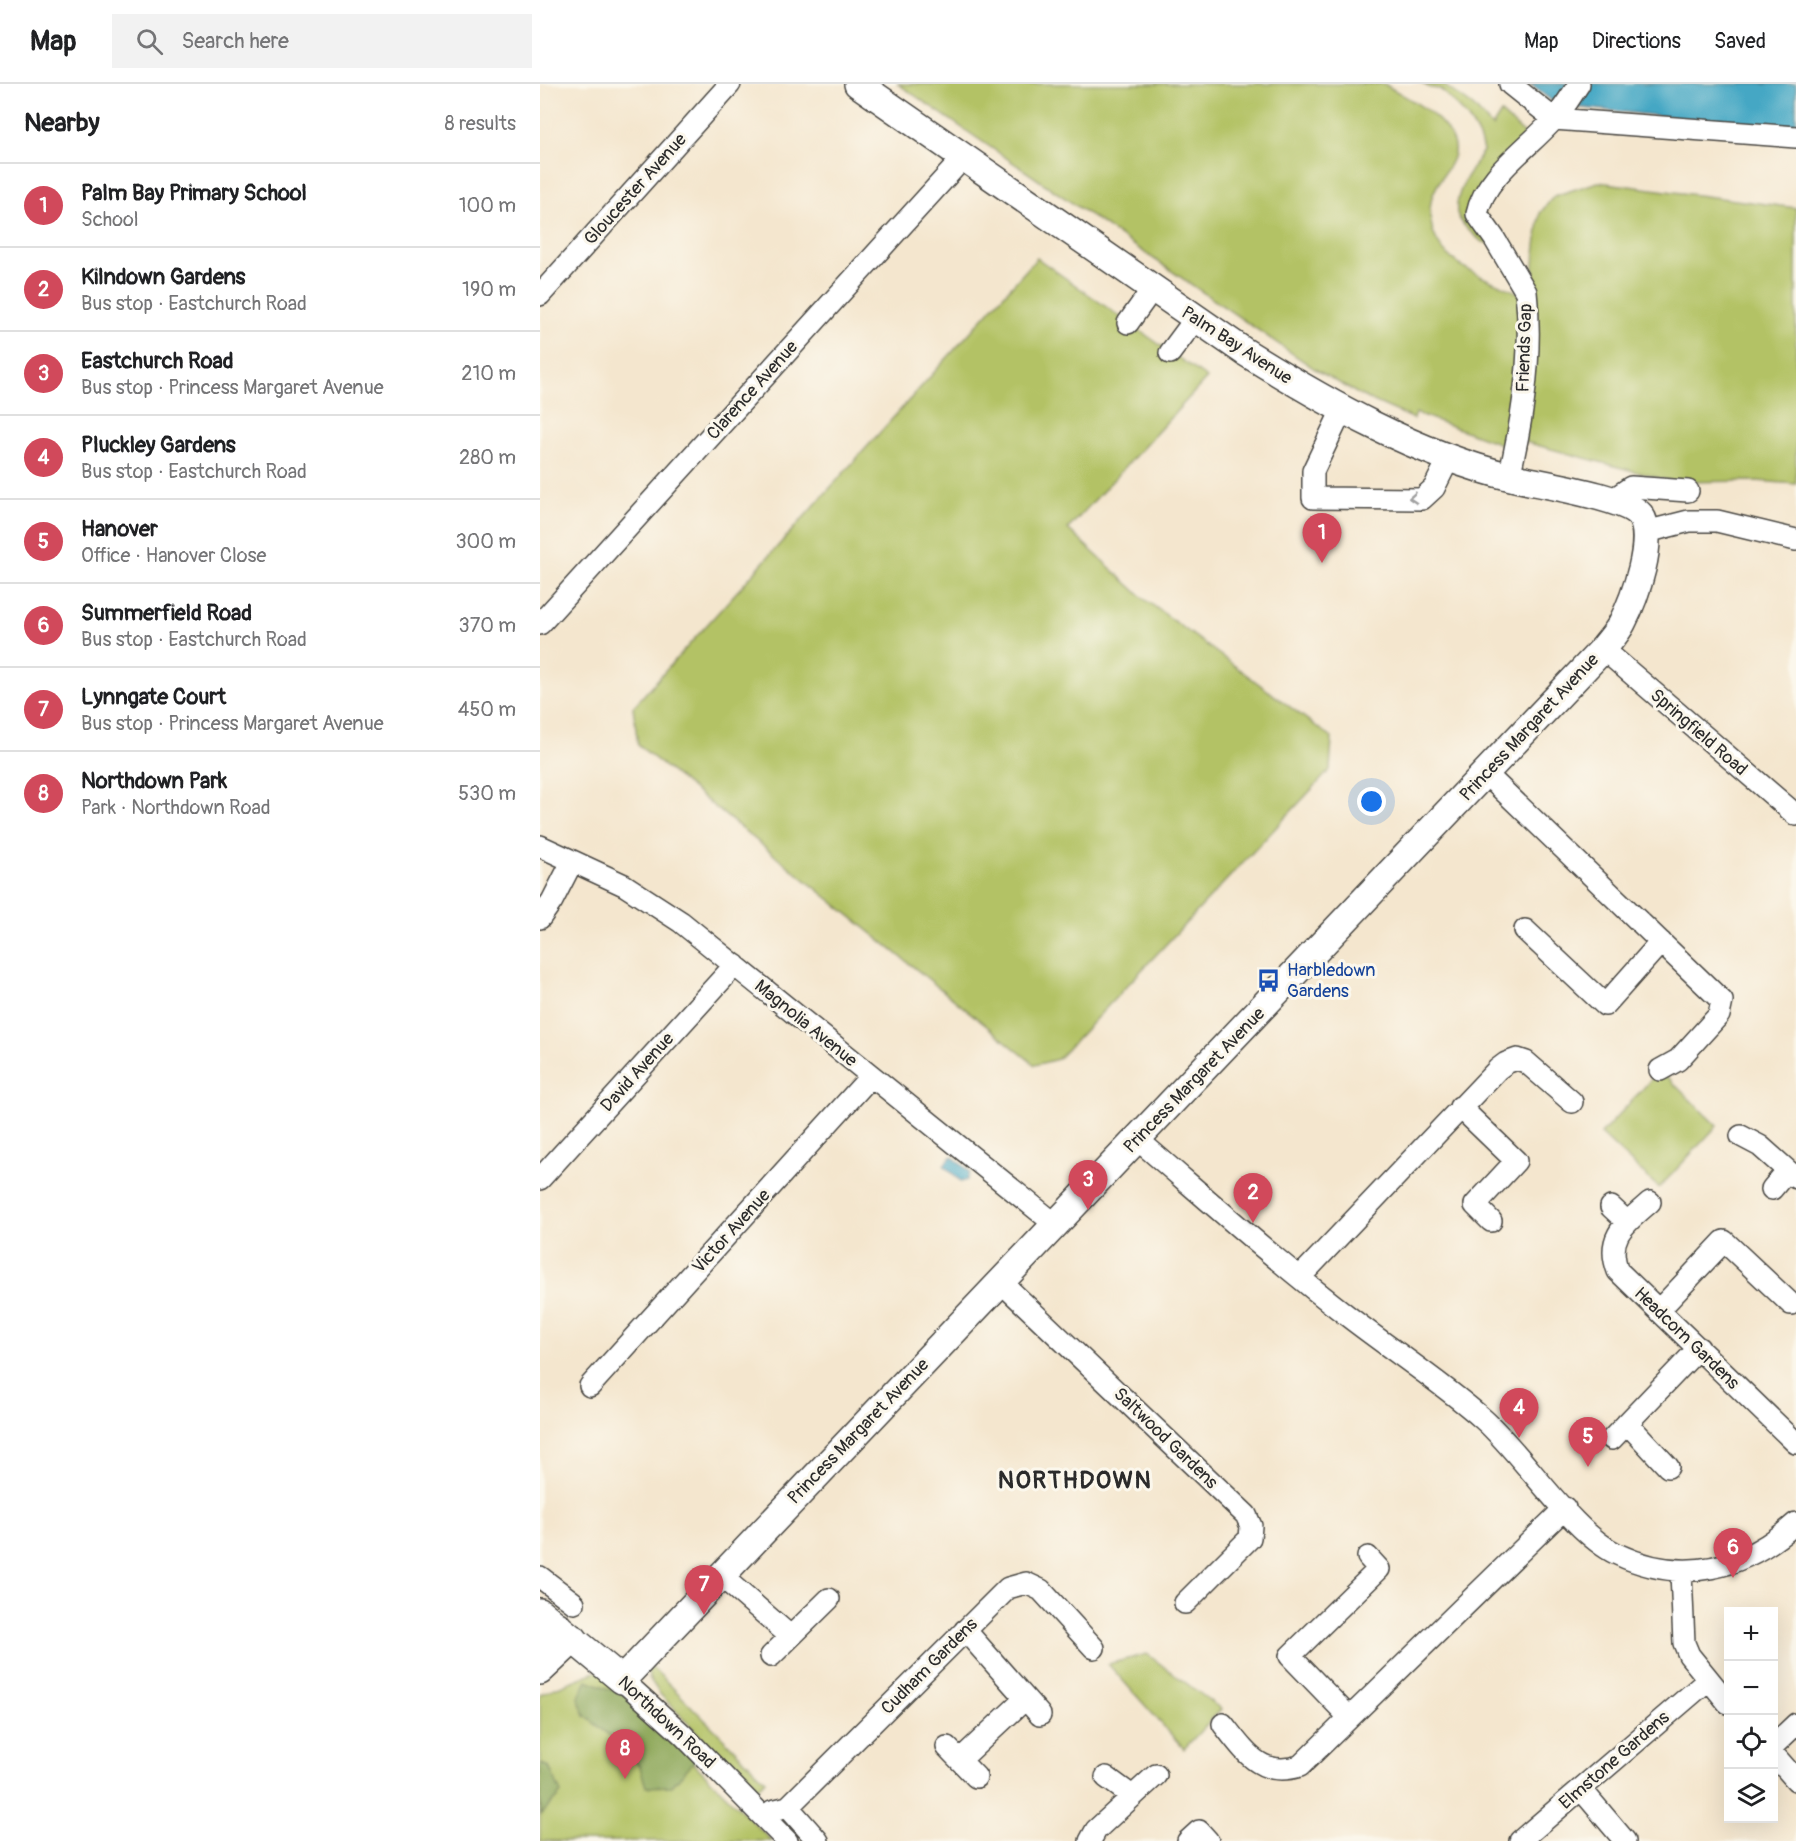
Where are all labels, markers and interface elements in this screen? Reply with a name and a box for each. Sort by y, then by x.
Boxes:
search box [112,14,532,68]
text: Map [30,24,76,59]
icon: search [133,25,166,58]
text: Search here [181,27,289,55]
text: Map [1524,28,1559,55]
text: Directions [1592,28,1681,55]
text: Saved [1714,28,1766,55]
text: Nearby [24,107,100,139]
text: 8 results [445,111,516,136]
street label: Gloucester Avenue [579,129,692,250]
text: Palm Bay Primary School [81,179,307,207]
text: 1 [40,193,47,218]
text: 100 m [459,193,516,218]
text: School [81,207,138,232]
text: Kilndown Gardens [81,263,245,291]
text: 2 [38,277,49,302]
text: 190 m [462,277,516,302]
text: Bus stop · Eastchurch Road [81,291,307,316]
street label: Palm Bay Avenue [1177,301,1296,390]
street label: Friends Gap [1511,303,1538,393]
street label: Clarence Avenue [702,336,803,445]
text: Eastchurch Road [81,347,234,375]
text: 3 [38,361,49,386]
text: 210 m [461,361,516,386]
text: Bus stop · Princess Margaret Avenue [81,375,384,400]
text: Pluckley Gardens [81,431,236,459]
text: 4 [38,445,49,470]
text: 280 m [459,445,516,470]
text: Bus stop · Eastchurch Road [81,459,307,484]
one-way arrow [1409,492,1418,505]
pin: 1 [1302,514,1342,563]
text: Hanover [81,515,158,543]
text: 5 [38,529,49,554]
text: 300 m [455,529,516,554]
text: Office · Hanover Close [81,543,266,568]
text: Summerfield Road [81,599,252,627]
text: 6 [38,613,49,638]
text: 370 m [459,613,516,638]
text: Bus stop · Eastchurch Road [81,627,307,652]
street label: Princess Margaret Avenue [1455,649,1604,806]
text: Lynngate Court [81,683,226,711]
street label: Springfield Road [1645,684,1752,781]
text: 7 [38,697,49,722]
text: 450 m [458,697,516,722]
text: Bus stop · Princess Margaret Avenue [81,711,384,736]
text: Northdown Park [81,767,227,795]
text: 8 [38,781,49,806]
text: 530 m [458,781,516,806]
your location [1357,787,1386,816]
text: Park · Northdown Road [81,795,271,820]
place label: Harbledown Gardens [1287,959,1375,1003]
bus stop icon: Harbledown Gardens [1256,967,1282,993]
street label: Magnolia Avenue [750,975,862,1072]
street label: Princess Margaret Avenue [1119,1003,1270,1158]
street label: David Avenue [596,1028,679,1117]
pin: 3 [1068,1160,1108,1210]
pin: 2 [1234,1174,1272,1223]
street label: Victor Avenue [687,1184,775,1278]
street label: Headcorn Gardens [1629,1282,1744,1395]
street label: Princess Margaret Avenue [783,1354,934,1509]
street label: Saltwood Gardens [1109,1383,1223,1494]
pin: 4 [1500,1388,1538,1438]
pin: 5 [1568,1418,1608,1467]
district label: NORTHDOWN [998,1466,1152,1495]
pin: 6 [1714,1528,1752,1578]
pin: 7 [684,1566,724,1615]
map controls [1724,1607,1778,1823]
button: + [1724,1607,1778,1661]
street label: Cudham Gardens [876,1613,983,1720]
button: − [1724,1661,1778,1715]
street label: Northdown Road [613,1671,720,1774]
street label: Elmstone Gardens [1554,1706,1674,1815]
button: locate [1724,1715,1778,1769]
pin: 8 [606,1730,644,1779]
button: layers [1724,1769,1778,1823]

